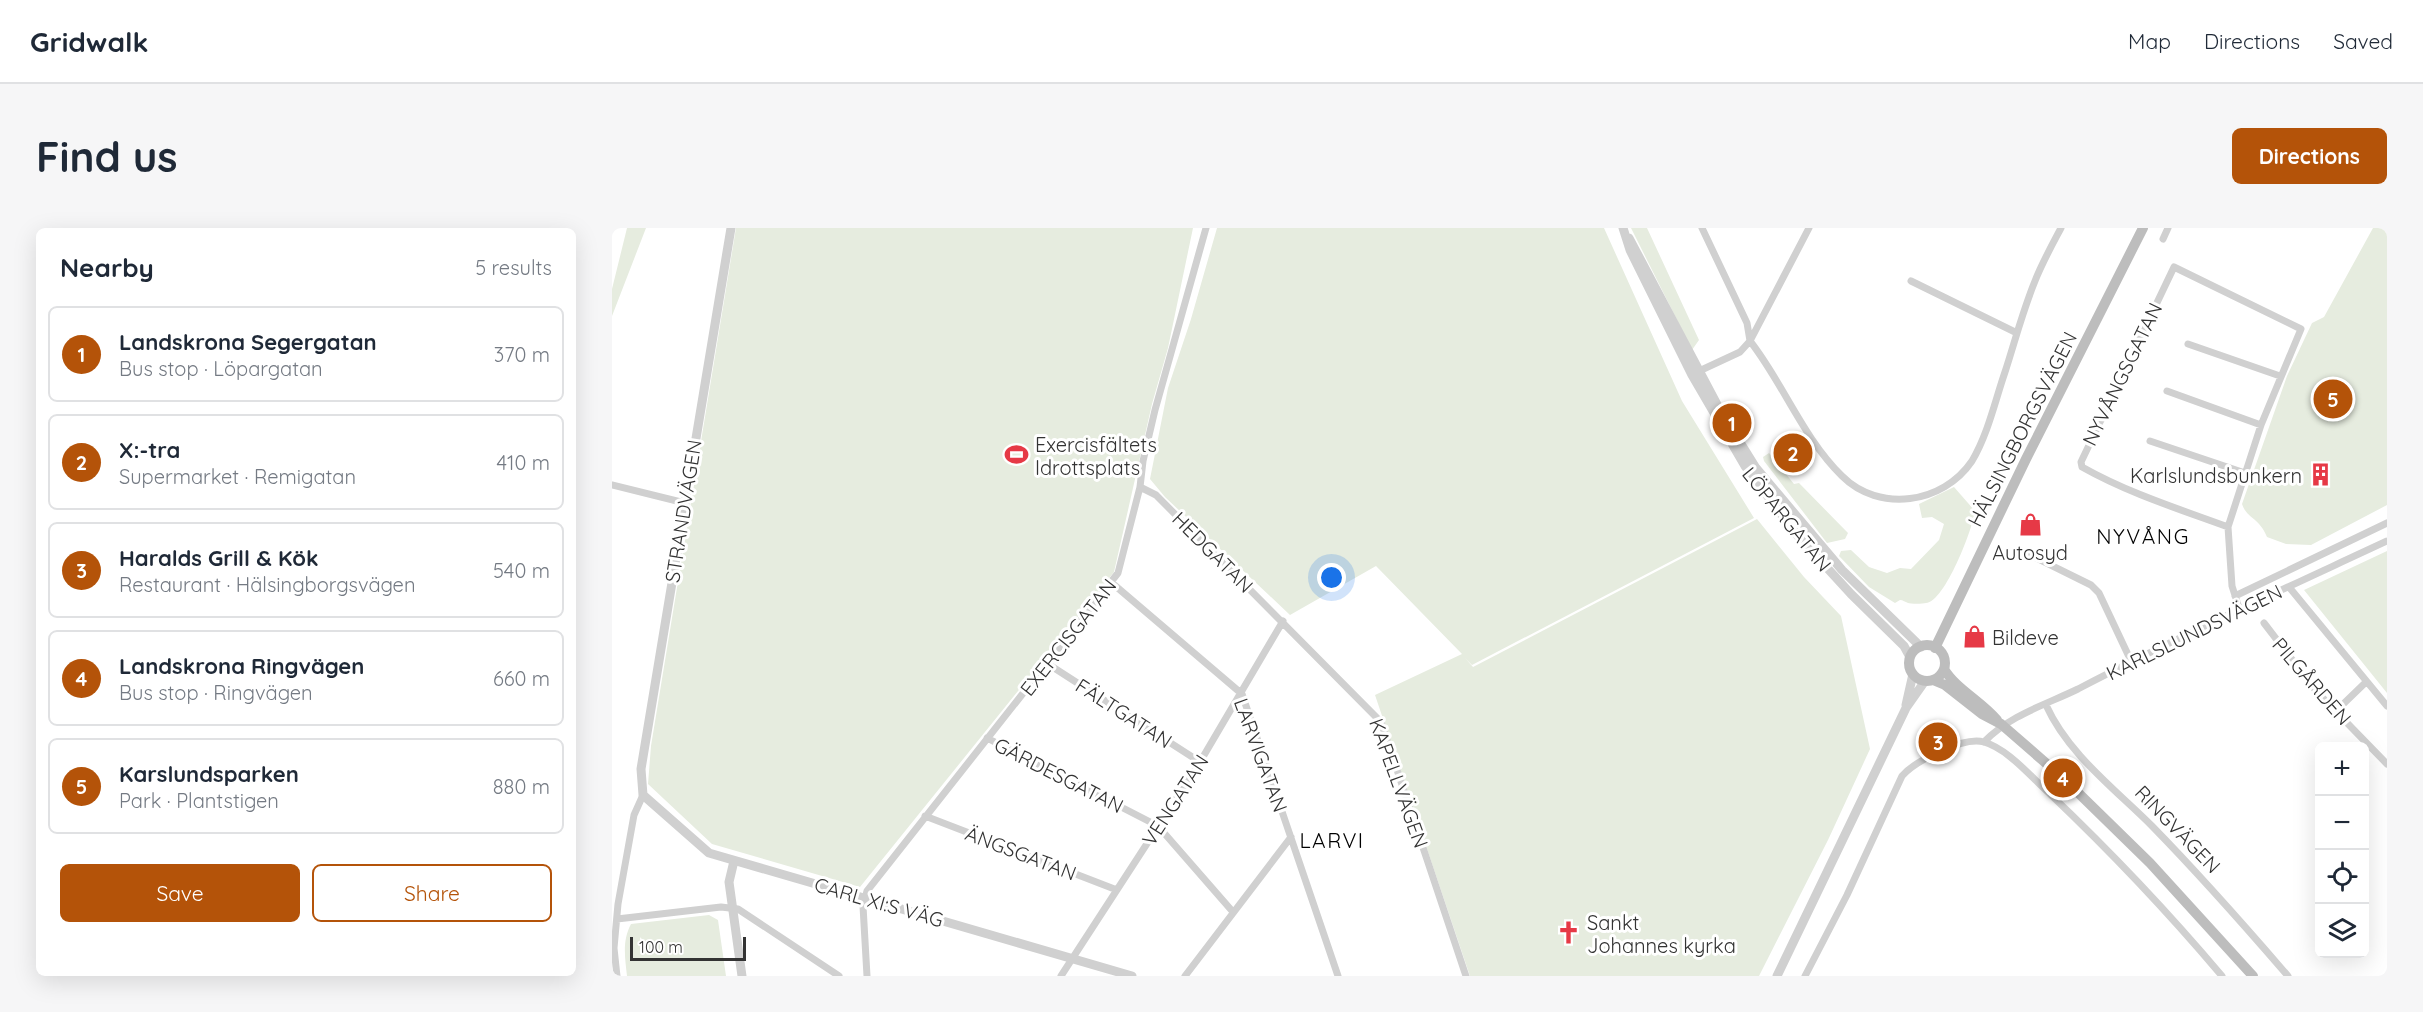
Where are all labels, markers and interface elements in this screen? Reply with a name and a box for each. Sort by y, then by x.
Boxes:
text: Gridwalk [30,24,149,59]
text: Map [2128,28,2171,54]
text: Directions [2204,28,2300,54]
text: Saved [2333,28,2393,54]
button: Directions [2232,128,2387,184]
text: Find us [36,130,178,183]
text: Nearby [60,251,154,284]
text: 5 results [475,255,552,280]
street label: NYVÅNGSGATAN [2077,298,2167,450]
street label: HÄLSINGBORGSVÄGEN [1962,327,2082,531]
text: Landskrona Segergatan [119,328,377,356]
text: 1 [78,342,85,367]
text: 370 m [494,342,550,367]
text: Bus stop · Löpargatan [119,356,323,381]
pin: 5 [2314,376,2352,422]
pin: 1 [1712,400,1752,446]
pin: 2 [1774,430,1812,476]
place label: Exercisfältets Idrottsplats [1035,432,1157,480]
text: X:-tra [119,436,180,464]
street label: STRANDVÄGEN [659,438,707,584]
sports icon: Exercisfältets Idrottsplats [1004,442,1030,468]
text: 2 [76,450,87,475]
text: 410 m [497,450,550,475]
street label: LÖPARGATAN [1737,462,1837,576]
building icon: Karlslundsbunkern [2307,462,2333,488]
place label: Karlslundsbunkern [2130,463,2302,488]
text: Supermarket · Remigatan [119,464,356,489]
street label: HEDGATAN [1167,506,1259,598]
shop icon: Autosyd [2017,512,2043,538]
district label: NYVÅNG [2096,523,2190,549]
place label: Autosyd [1992,540,2068,565]
text: Haralds Grill & Kök [119,544,319,572]
text: 3 [76,558,87,583]
text: 540 m [493,558,550,583]
your location [1317,563,1346,592]
text: Restaurant · Hälsingborgsvägen [119,572,415,597]
street label: EXERCISGATAN [1015,573,1121,701]
street label: KARLSLUNDSVÄGEN [2102,579,2286,685]
shop icon: Bildeve [1961,624,1987,650]
place label: Bildeve [1992,625,2059,650]
street label: PILGÅRDEN [2267,632,2357,730]
text: Landskrona Ringvägen [119,652,364,680]
text: 4 [76,666,87,691]
text: 660 m [493,666,550,691]
street label: FÄLTGATAN [1071,673,1177,753]
text: Bus stop · Ringvägen [119,680,313,705]
street label: LARVIGATAN [1229,695,1293,815]
street label: KAPELLVÄGEN [1364,715,1434,851]
pin: 3 [1918,720,1958,764]
street label: GÄRDESGATAN [990,732,1128,818]
map controls [2315,742,2369,958]
button: + [2315,742,2369,796]
street label: VENGATAN [1136,750,1214,850]
pin: 4 [2044,756,2082,800]
text: Karslundsparken [119,760,299,788]
text: 5 [76,774,87,799]
text: 880 m [493,774,550,799]
street label: RINGVÄGEN [2130,780,2226,878]
text: Park · Plantstigen [119,788,279,813]
button: − [2315,796,2369,850]
street label: ÄNGSGATAN [962,820,1080,886]
district label: LARVI [1299,827,1365,853]
button: locate [2315,850,2369,904]
button: Save [60,864,300,922]
button: Share [312,864,552,922]
street label: CARL XI:S VÄG [812,872,946,932]
button: layers [2315,904,2369,958]
place label: Sankt Johannes kyrka [1587,910,1736,958]
church icon: Sankt Johannes kyrka [1556,920,1582,946]
scale bar [630,934,746,962]
text: 100 m [639,937,683,957]

